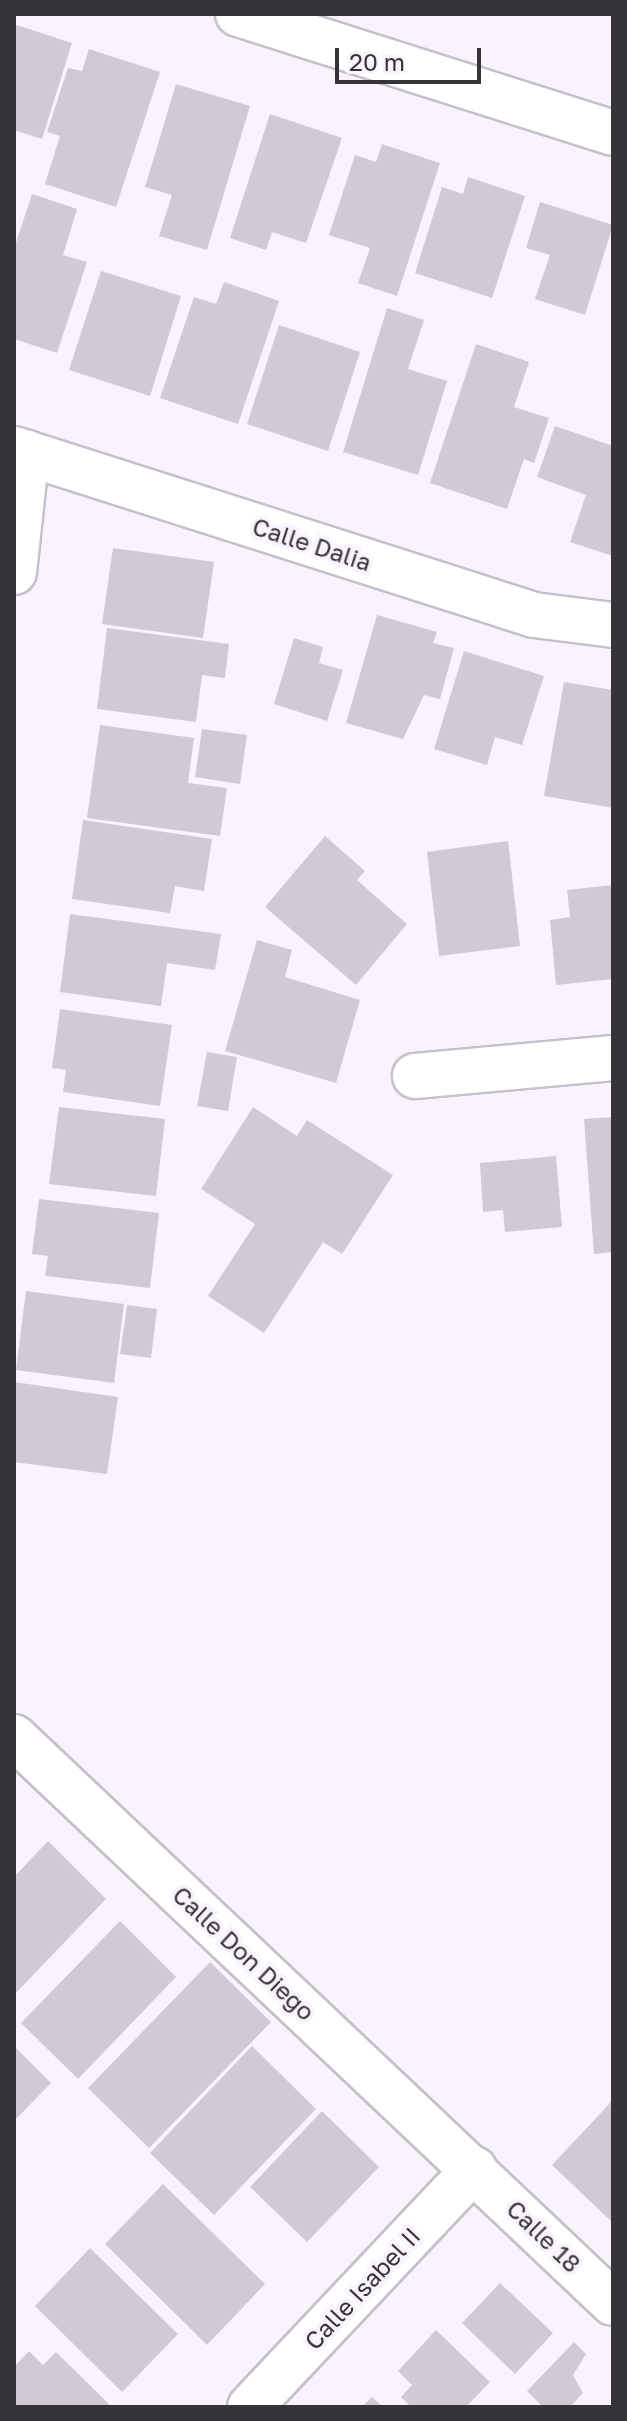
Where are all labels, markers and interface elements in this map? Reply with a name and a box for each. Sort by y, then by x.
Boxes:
scale bar [339,32,485,82]
text: 20 m [349,47,405,76]
street label: Calle Dalia [249,511,375,577]
street label: Calle Don Diego [167,1880,321,2026]
street label: Calle 18 [501,2194,587,2278]
street label: Calle Isabel II [298,2221,426,2355]

